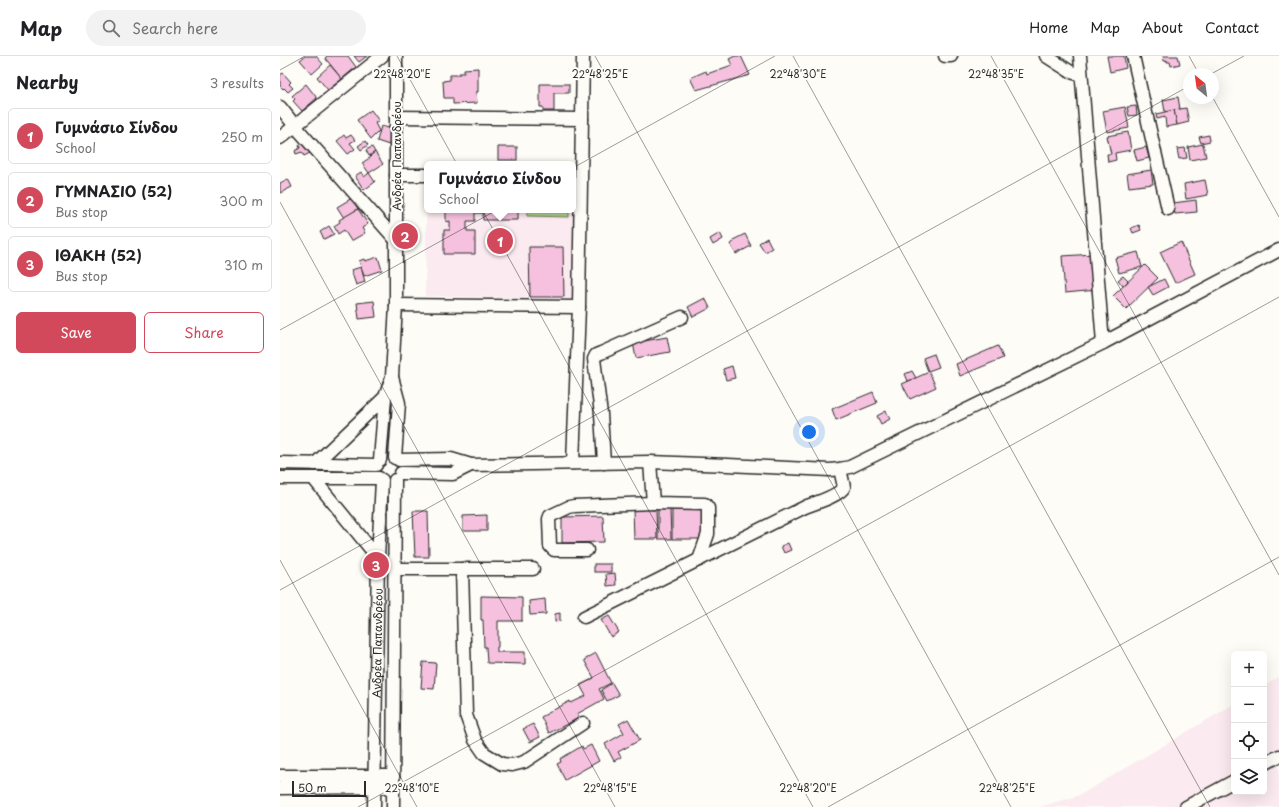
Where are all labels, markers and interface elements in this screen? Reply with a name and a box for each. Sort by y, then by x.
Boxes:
search box [86,10,366,46]
text: Map [20,14,62,42]
text: Search here [132,16,218,39]
icon: search [100,17,122,39]
text: Home [1029,17,1068,38]
text: Map [1090,17,1120,38]
text: About [1142,17,1183,38]
text: Contact [1205,17,1259,38]
text: 22°48'20"E [373,66,431,81]
text: 22°48'25"E [572,66,628,81]
text: 22°48'30"E [770,66,826,81]
text: 22°48'35"E [968,66,1024,81]
north arrow [1183,68,1219,104]
text: Nearby [16,69,78,95]
text: 3 results [210,73,264,92]
street label: Ανδρέα Παπανδρέου [388,101,405,211]
text: Γυμνάσιο Σίνδου [55,115,178,138]
text: 1 [27,127,33,146]
text: 250 m [221,127,263,146]
text: School [55,138,96,157]
popup [424,161,576,213]
text: Γυμνάσιο Σίνδου [438,166,562,189]
text: ΓΥΜΝΑΣΙΟ (52) [55,179,172,202]
text: School [438,189,479,208]
text: 2 [25,191,35,210]
text: 300 m [219,191,263,210]
text: Bus stop [55,202,108,221]
pin: 2 [392,221,418,251]
pin: 1 [487,226,513,256]
text: ΙΘΑΚΗ (52) [55,243,142,266]
text: 3 [26,255,34,274]
text: 310 m [224,255,263,274]
text: Bus stop [55,266,108,285]
button: Save [16,312,136,353]
button: Share [144,312,264,353]
your location [799,422,819,442]
pin: 3 [363,550,389,580]
street label: Ανδρέα Παπανδρέου [367,588,386,698]
map controls [1231,651,1267,795]
button: + [1231,651,1267,687]
button: − [1231,687,1267,723]
button: locate [1231,723,1267,759]
button: layers [1231,759,1267,795]
scale bar [292,779,366,798]
text: 50 m [298,779,327,796]
text: 22°48'10"E [385,780,439,795]
text: 22°48'15"E [583,780,637,795]
text: 22°48'20"E [779,780,837,795]
text: 22°48'25"E [979,780,1035,795]

